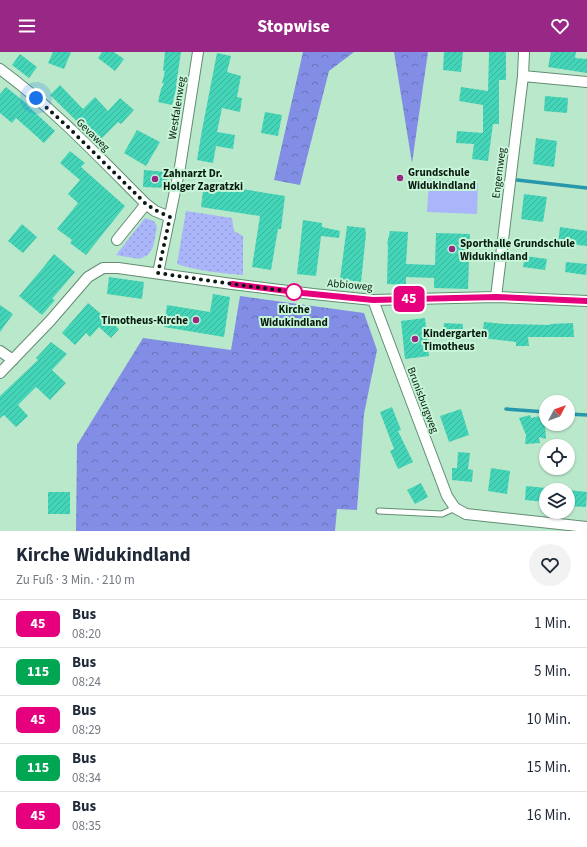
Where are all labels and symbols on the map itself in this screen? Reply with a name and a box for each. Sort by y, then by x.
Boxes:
street label: Westfalenweg [165,75,189,141]
your location [26,88,46,108]
street label: Gevaweg [73,115,113,155]
street label: Engernweg [488,146,510,199]
place label: Grundschule Widukindland [408,165,476,193]
place label: Zahnarzt Dr. Holger Zagratzki [163,166,243,194]
marker: Grundschule Widukindland [395,173,405,183]
marker: Zahnarzt Dr. Holger Zagratzki [150,174,160,184]
place label: Sporthalle Grundschule Widukindland [460,236,575,264]
marker: Sporthalle Grundschule Widukindland [447,244,457,254]
street label: Abbioweg [327,276,374,294]
marker: Kirche Widukindland [285,283,303,301]
line badge: 45 [391,286,427,312]
place label: Kirche Widukindland [260,302,328,330]
place label: Timotheus-Kirche [101,313,188,328]
marker: Timotheus-Kirche [191,315,201,325]
place label: Kindergarten Timotheus [423,326,487,354]
marker: Kindergarten Timotheus [410,334,420,344]
street label: Brunisburgweg [404,365,443,436]
north arrow [539,395,575,431]

